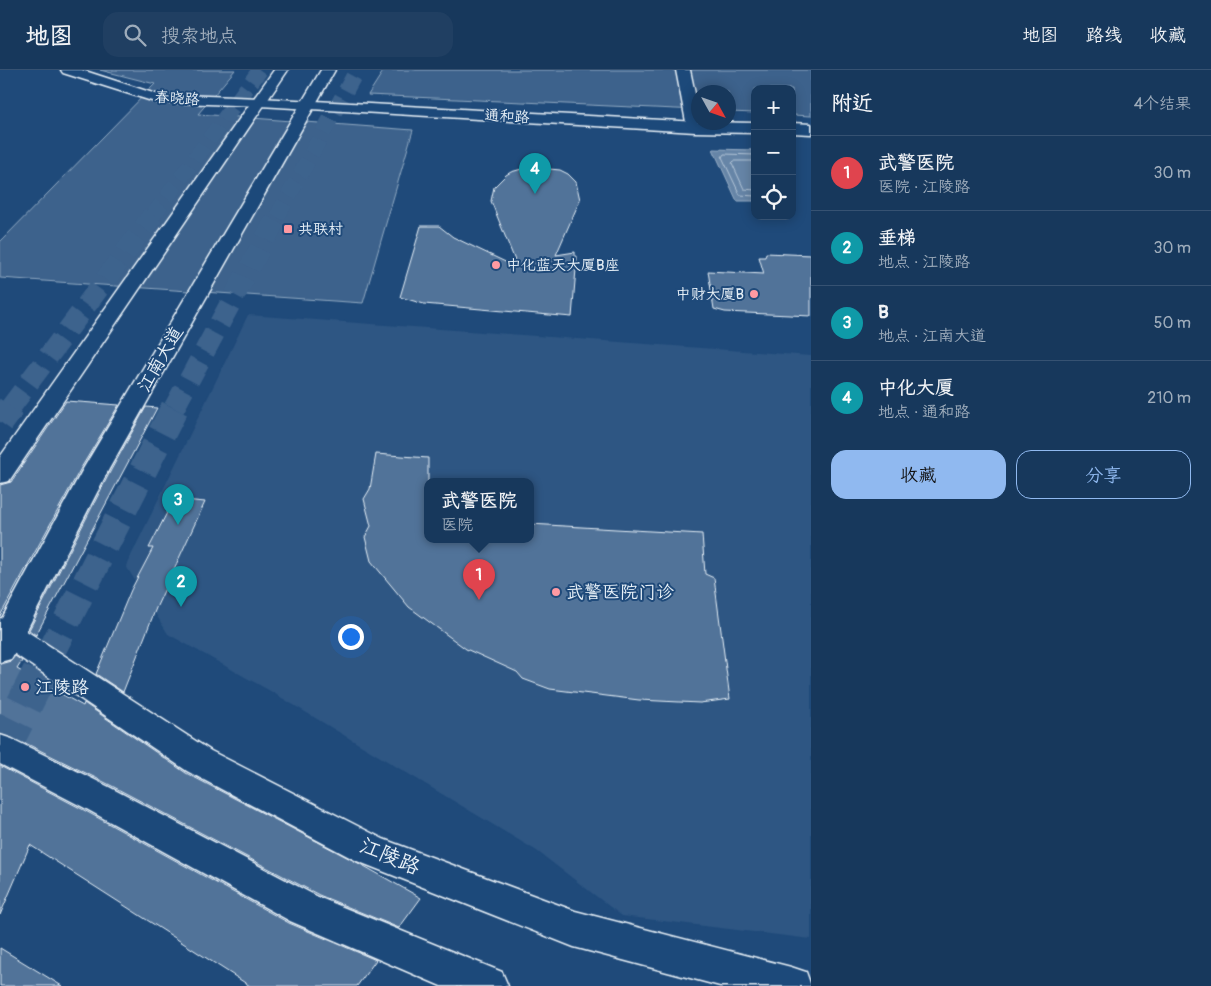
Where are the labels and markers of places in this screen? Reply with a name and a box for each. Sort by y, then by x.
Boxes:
pin: 4 [519,153,551,194]
place label: 共联村 [298,220,343,239]
marker: 共联村 [282,223,294,235]
place label: 中化蓝天大厦B座 [506,256,620,275]
marker: 中化蓝天大厦B座 [490,259,502,271]
place label: 中财大厦B [676,285,744,304]
marker: 中财大厦B [748,288,760,300]
pin: 3 [162,484,194,525]
pin: 1 [463,559,495,600]
pin: 2 [165,566,197,607]
place label: 武警医院门诊 [566,581,674,604]
marker: 武警医院门诊 [550,586,562,598]
place label: 江陵路 [35,676,89,699]
marker: 江陵路 [19,681,31,693]

